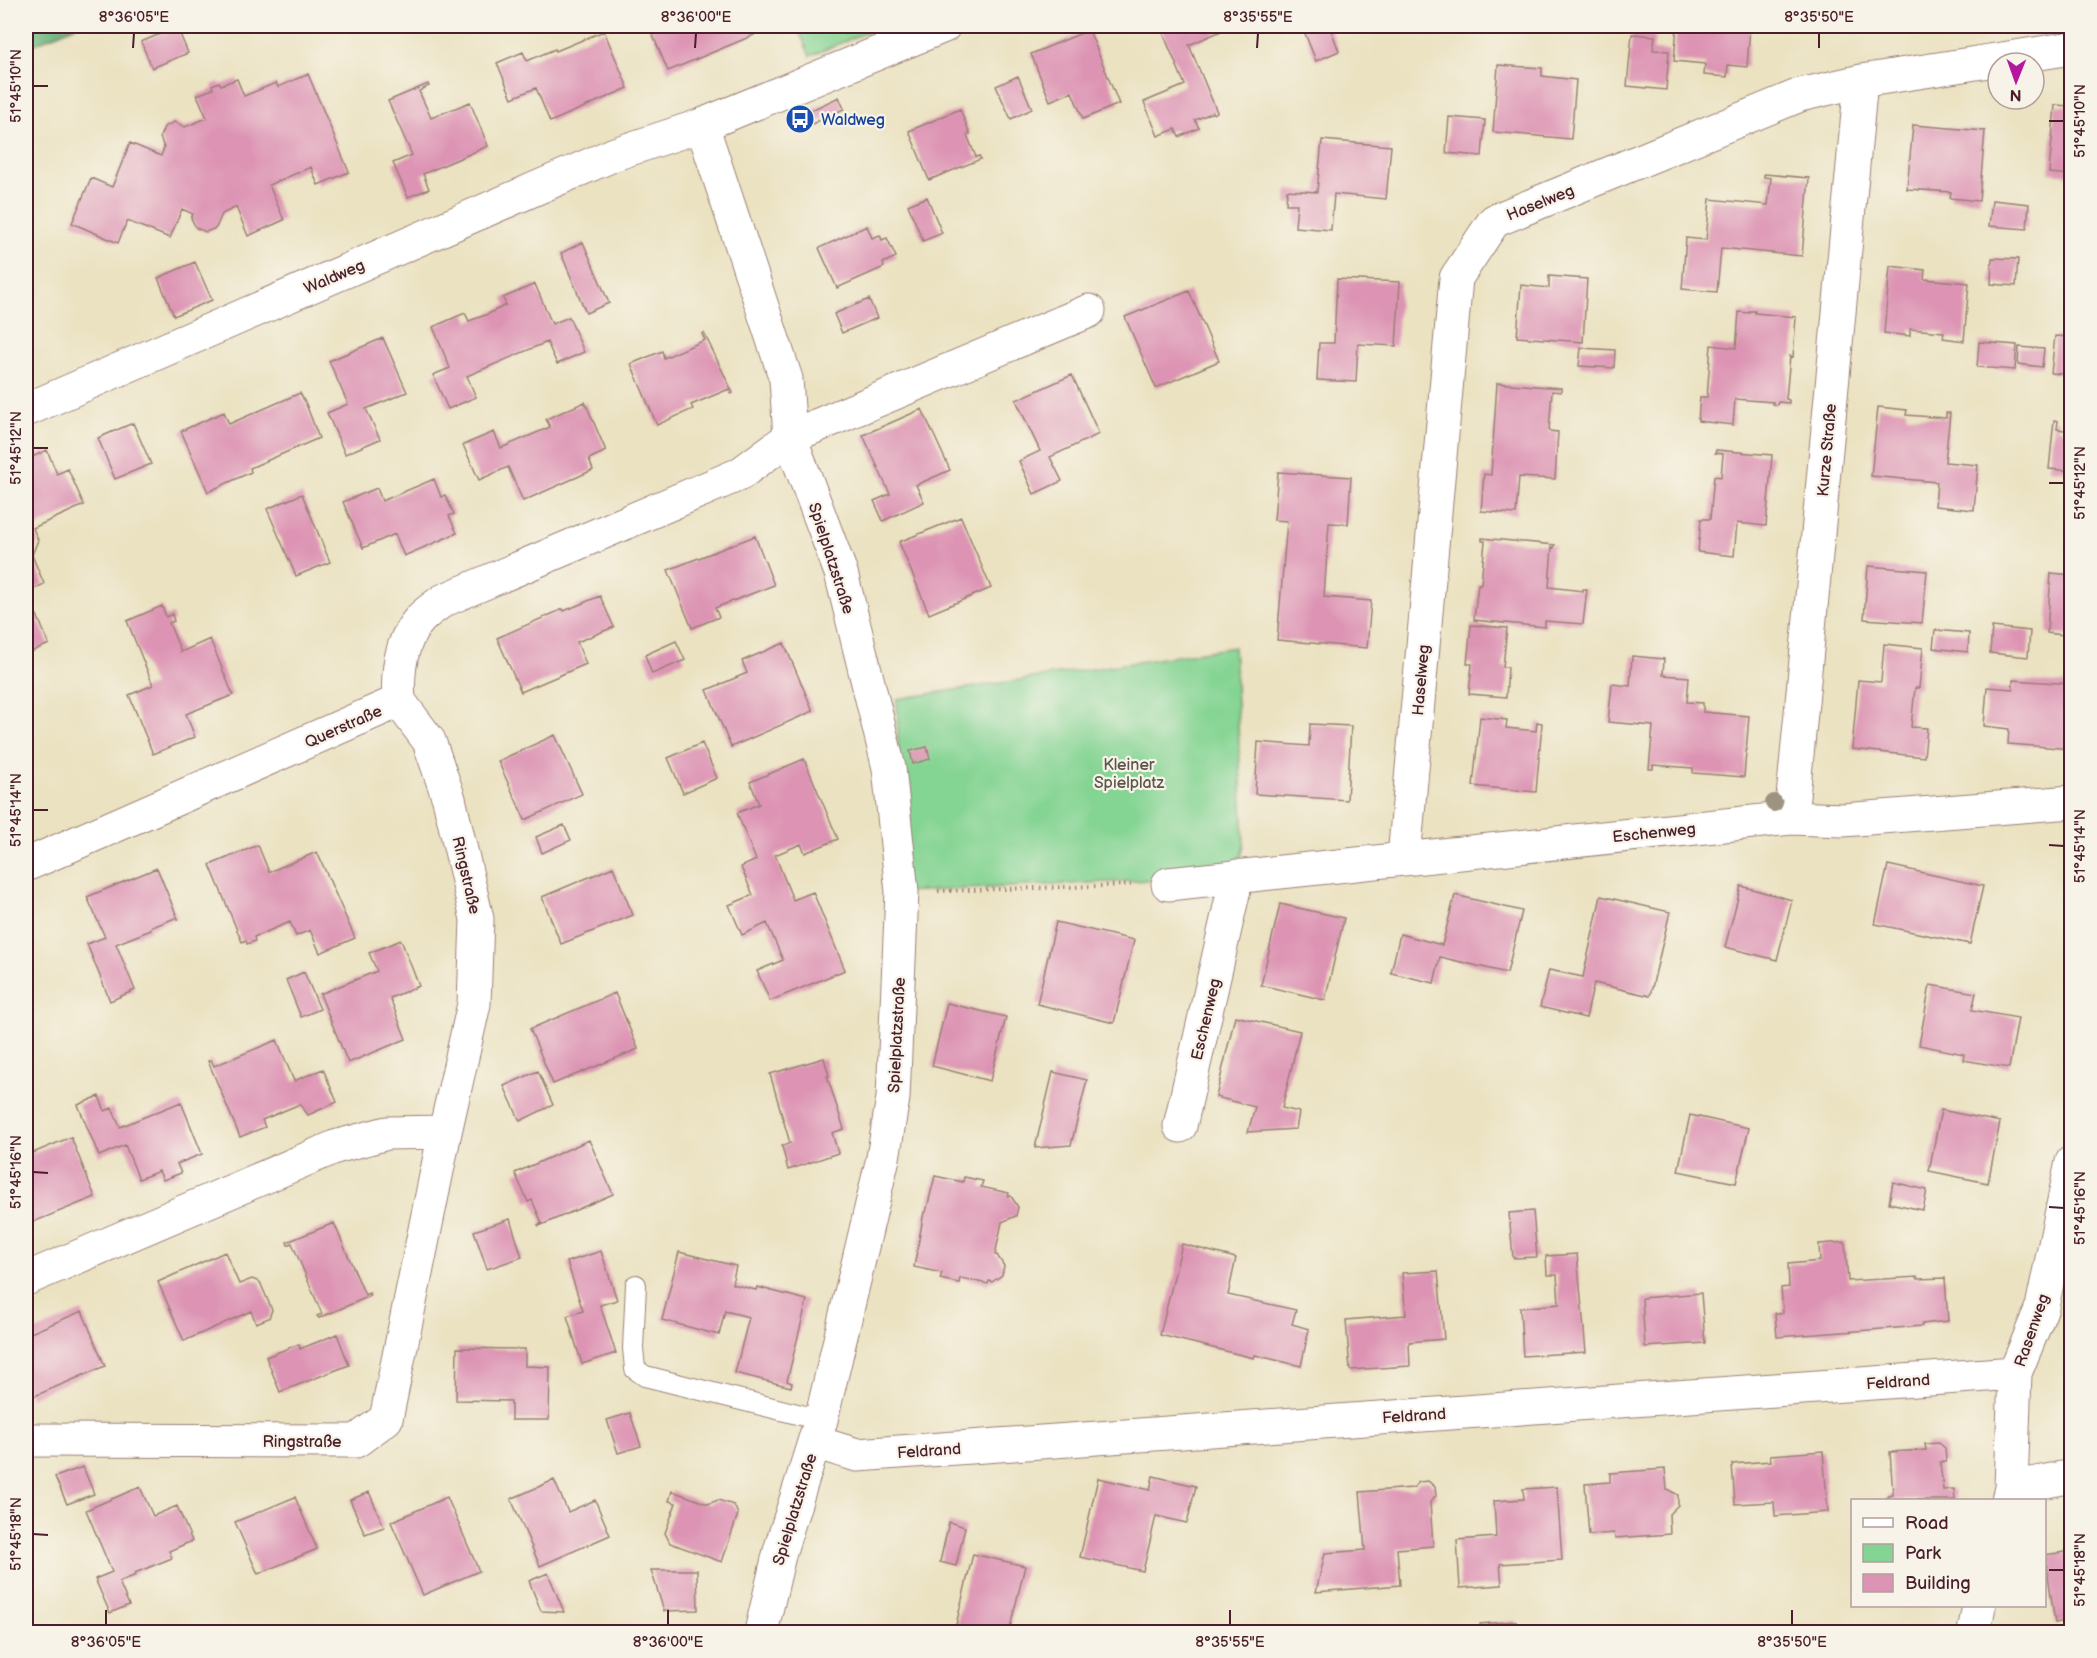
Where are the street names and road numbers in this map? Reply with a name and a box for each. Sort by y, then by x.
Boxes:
street label: Haselweg [1504,181,1577,226]
street label: Waldweg [301,256,368,299]
street label: Kurze Straße [1814,402,1841,497]
street label: Spielplatzstraße [804,500,858,617]
street label: Haselweg [1409,644,1434,716]
street label: Querstraße [302,702,386,753]
street label: Eschenweg [1612,820,1697,847]
street label: Ringstraße [447,835,484,917]
street label: Spielplatzstraße [885,976,910,1093]
street label: Eschenweg [1188,976,1225,1062]
street label: Rasenweg [2011,1291,2054,1370]
street label: Feldrand [1866,1371,1931,1394]
street label: Feldrand [1382,1405,1447,1428]
street label: Ringstraße [262,1433,342,1452]
street label: Feldrand [897,1440,962,1463]
street label: Spielplatzstraße [769,1451,822,1568]

